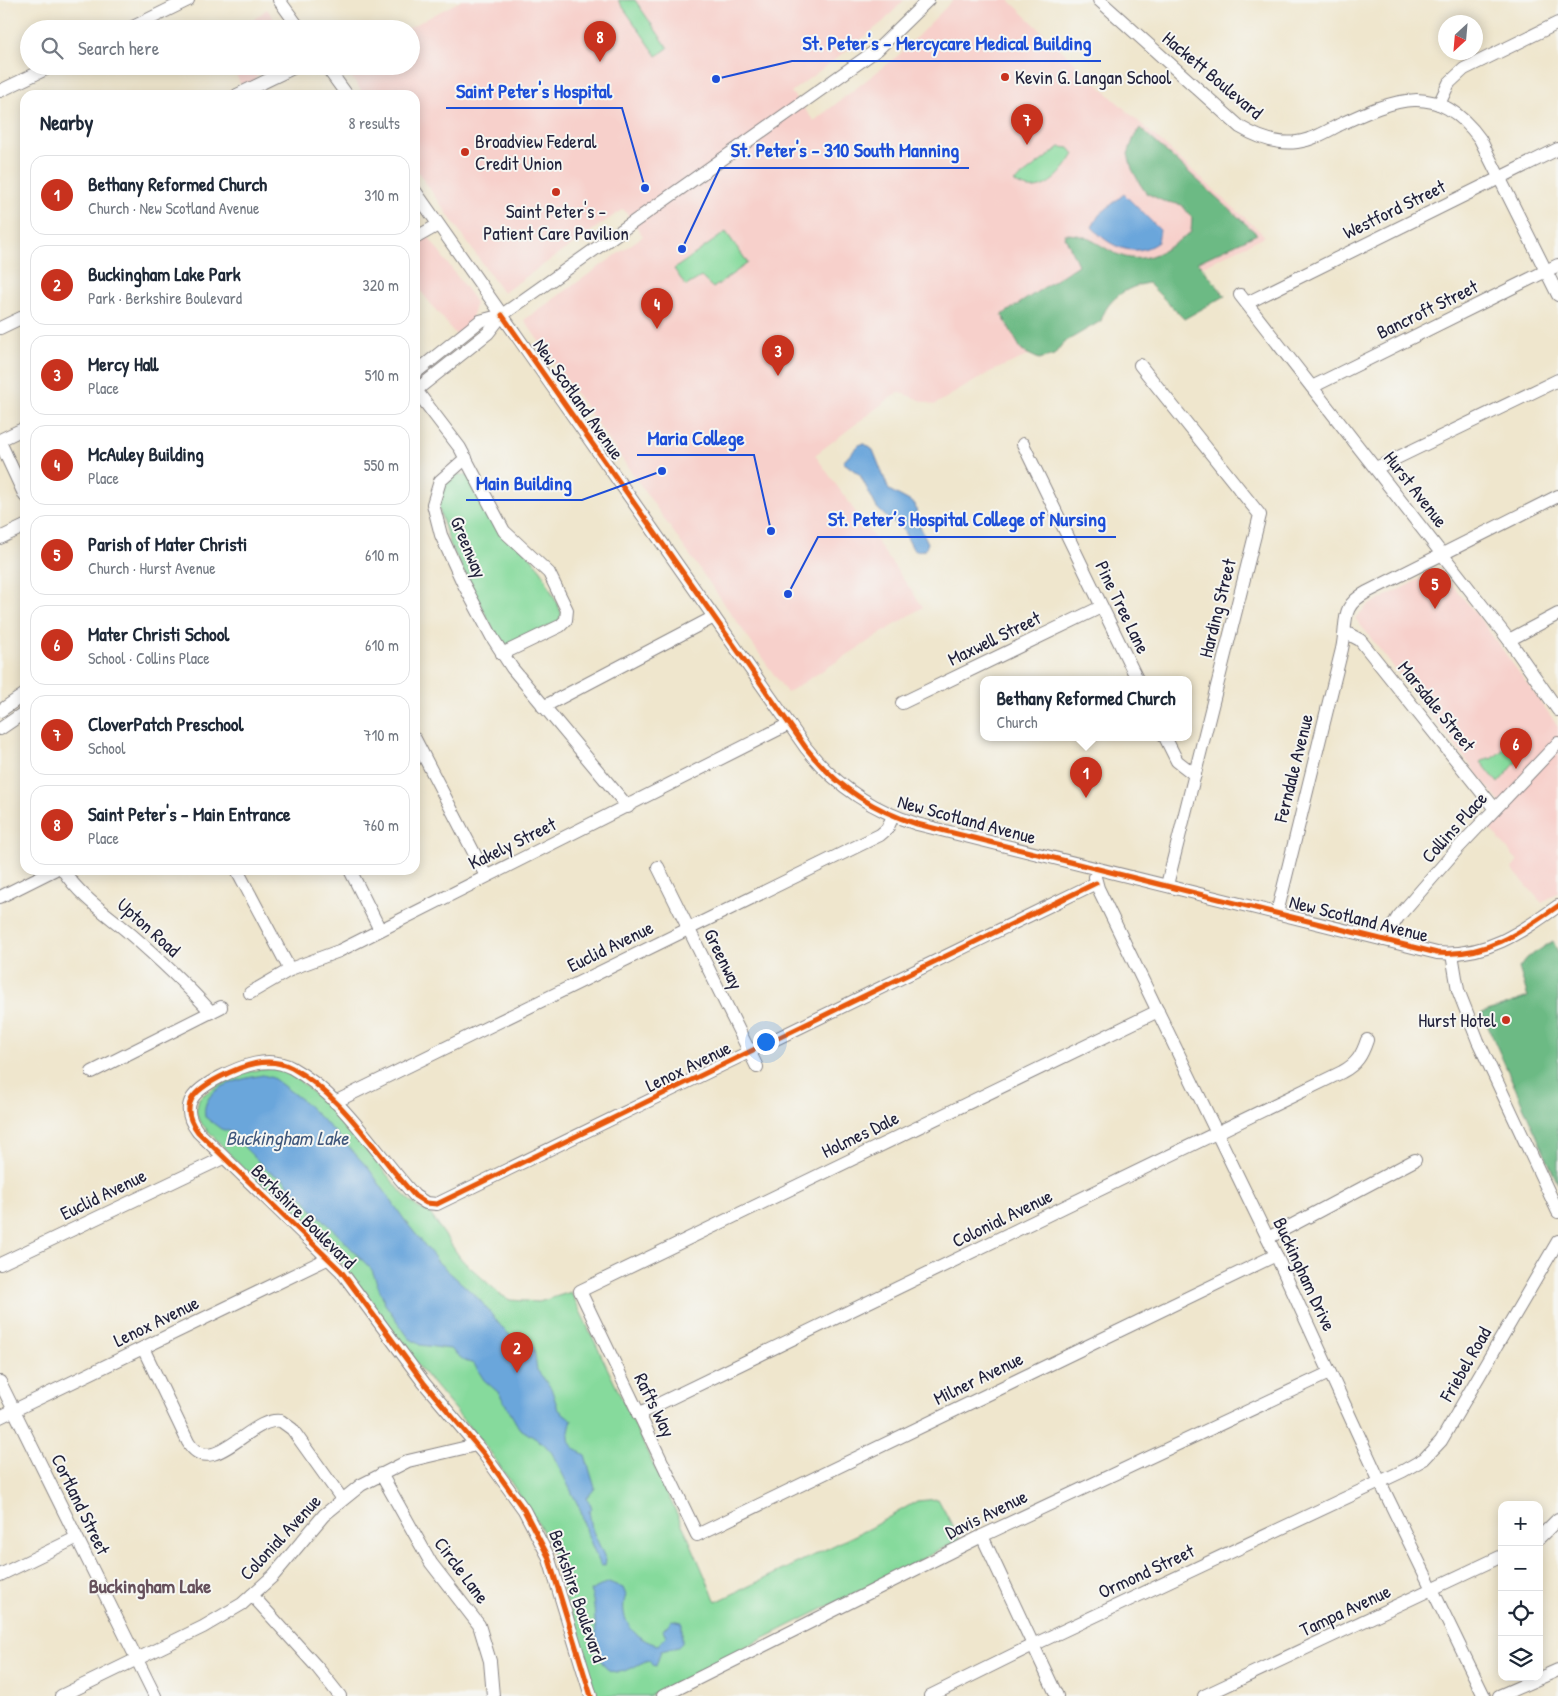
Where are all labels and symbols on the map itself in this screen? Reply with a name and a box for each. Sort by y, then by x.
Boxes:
north arrow [1438,15,1483,60]
pin: 8 [584,21,616,62]
street label: Hackett Boulevard [1157,25,1269,125]
callout: St. Peter's - Mercycare Medical Building [792,26,1101,61]
text: St. Peter's - Mercycare Medical Building [803,29,1091,57]
place label: Kevin G. Langan School [1015,64,1172,90]
marker: Kevin G. Langan School [999,71,1011,83]
callout: Saint Peter's Hospital [446,73,622,108]
text: Saint Peter's Hospital [456,77,613,105]
pin: 7 [1011,104,1043,145]
place label: Broadview Federal Credit Union [475,128,597,176]
callout: St. Peter's - 310 South Manning [720,133,969,168]
text: St. Peter's - 310 South Manning [731,136,959,164]
marker: Broadview Federal Credit Union [459,146,471,158]
street label: Westford Street [1338,173,1450,245]
marker: Saint Peter's - Patient Care Pavilion [550,186,562,198]
place label: Saint Peter's - Patient Care Pavilion [483,198,629,246]
street label: Bancroft Street [1372,273,1483,345]
pin: 4 [641,288,673,329]
street label: New Scotland Avenue [528,333,631,465]
pin: 3 [762,335,794,376]
callout: Maria College [637,420,754,455]
text: Maria College [648,424,744,452]
street label: Hurst Avenue [1378,445,1454,533]
callout: Main Building [466,465,582,500]
text: Main Building [476,469,572,497]
callout: St. Peter’s Hospital College of Nursing [818,502,1116,537]
text: St. Peter’s Hospital College of Nursing [828,505,1106,533]
street label: Greenway [444,512,494,582]
street label: Harding Street [1192,555,1242,660]
street label: Pine Tree Lane [1089,556,1157,658]
pin: 5 [1419,568,1451,609]
street label: Maxwell Street [943,604,1045,672]
street label: Marsdale Street [1392,655,1482,757]
street label: Ferndale Avenue [1267,711,1319,826]
pin: 6 [1500,728,1532,769]
pin: 1 [1070,757,1102,798]
street label: Collins Place [1415,786,1493,868]
street label: New Scotland Avenue [895,788,1039,850]
street label: Kakely Street [464,810,561,875]
street label: New Scotland Avenue [1287,888,1432,948]
street label: Upton Road [112,892,187,963]
street label: Euclid Avenue [563,914,658,978]
street label: Greenway [698,924,750,994]
place label: Hurst Hotel [1418,1007,1497,1033]
marker: Hurst Hotel [1500,1014,1512,1026]
your location [753,1029,779,1055]
street label: Lenox Avenue [641,1034,735,1098]
street label: Holmes Dale [817,1104,903,1164]
water label: Buckingham Lake [226,1124,349,1152]
street label: Berkshire Boulevard [246,1158,363,1275]
street label: Euclid Avenue [56,1162,151,1226]
street label: Colonial Avenue [947,1182,1057,1254]
street label: Buckingham Drive [1267,1213,1343,1335]
street label: Lenox Avenue [109,1289,203,1353]
street label: Friebel Road [1433,1321,1497,1407]
pin: 2 [501,1332,533,1373]
street label: Milner Avenue [929,1345,1028,1411]
street label: Rafts Way [628,1369,682,1441]
street label: Cortland Street [45,1449,117,1559]
street label: Davis Avenue [941,1483,1032,1545]
street label: Colonial Avenue [233,1488,327,1586]
street label: Berkshire Boulevard [543,1526,613,1666]
street label: Circle Lane [428,1531,496,1609]
street label: Ormond Street [1094,1537,1199,1605]
district label: Buckingham Lake [89,1572,211,1600]
street label: Tampa Avenue [1295,1577,1395,1642]

